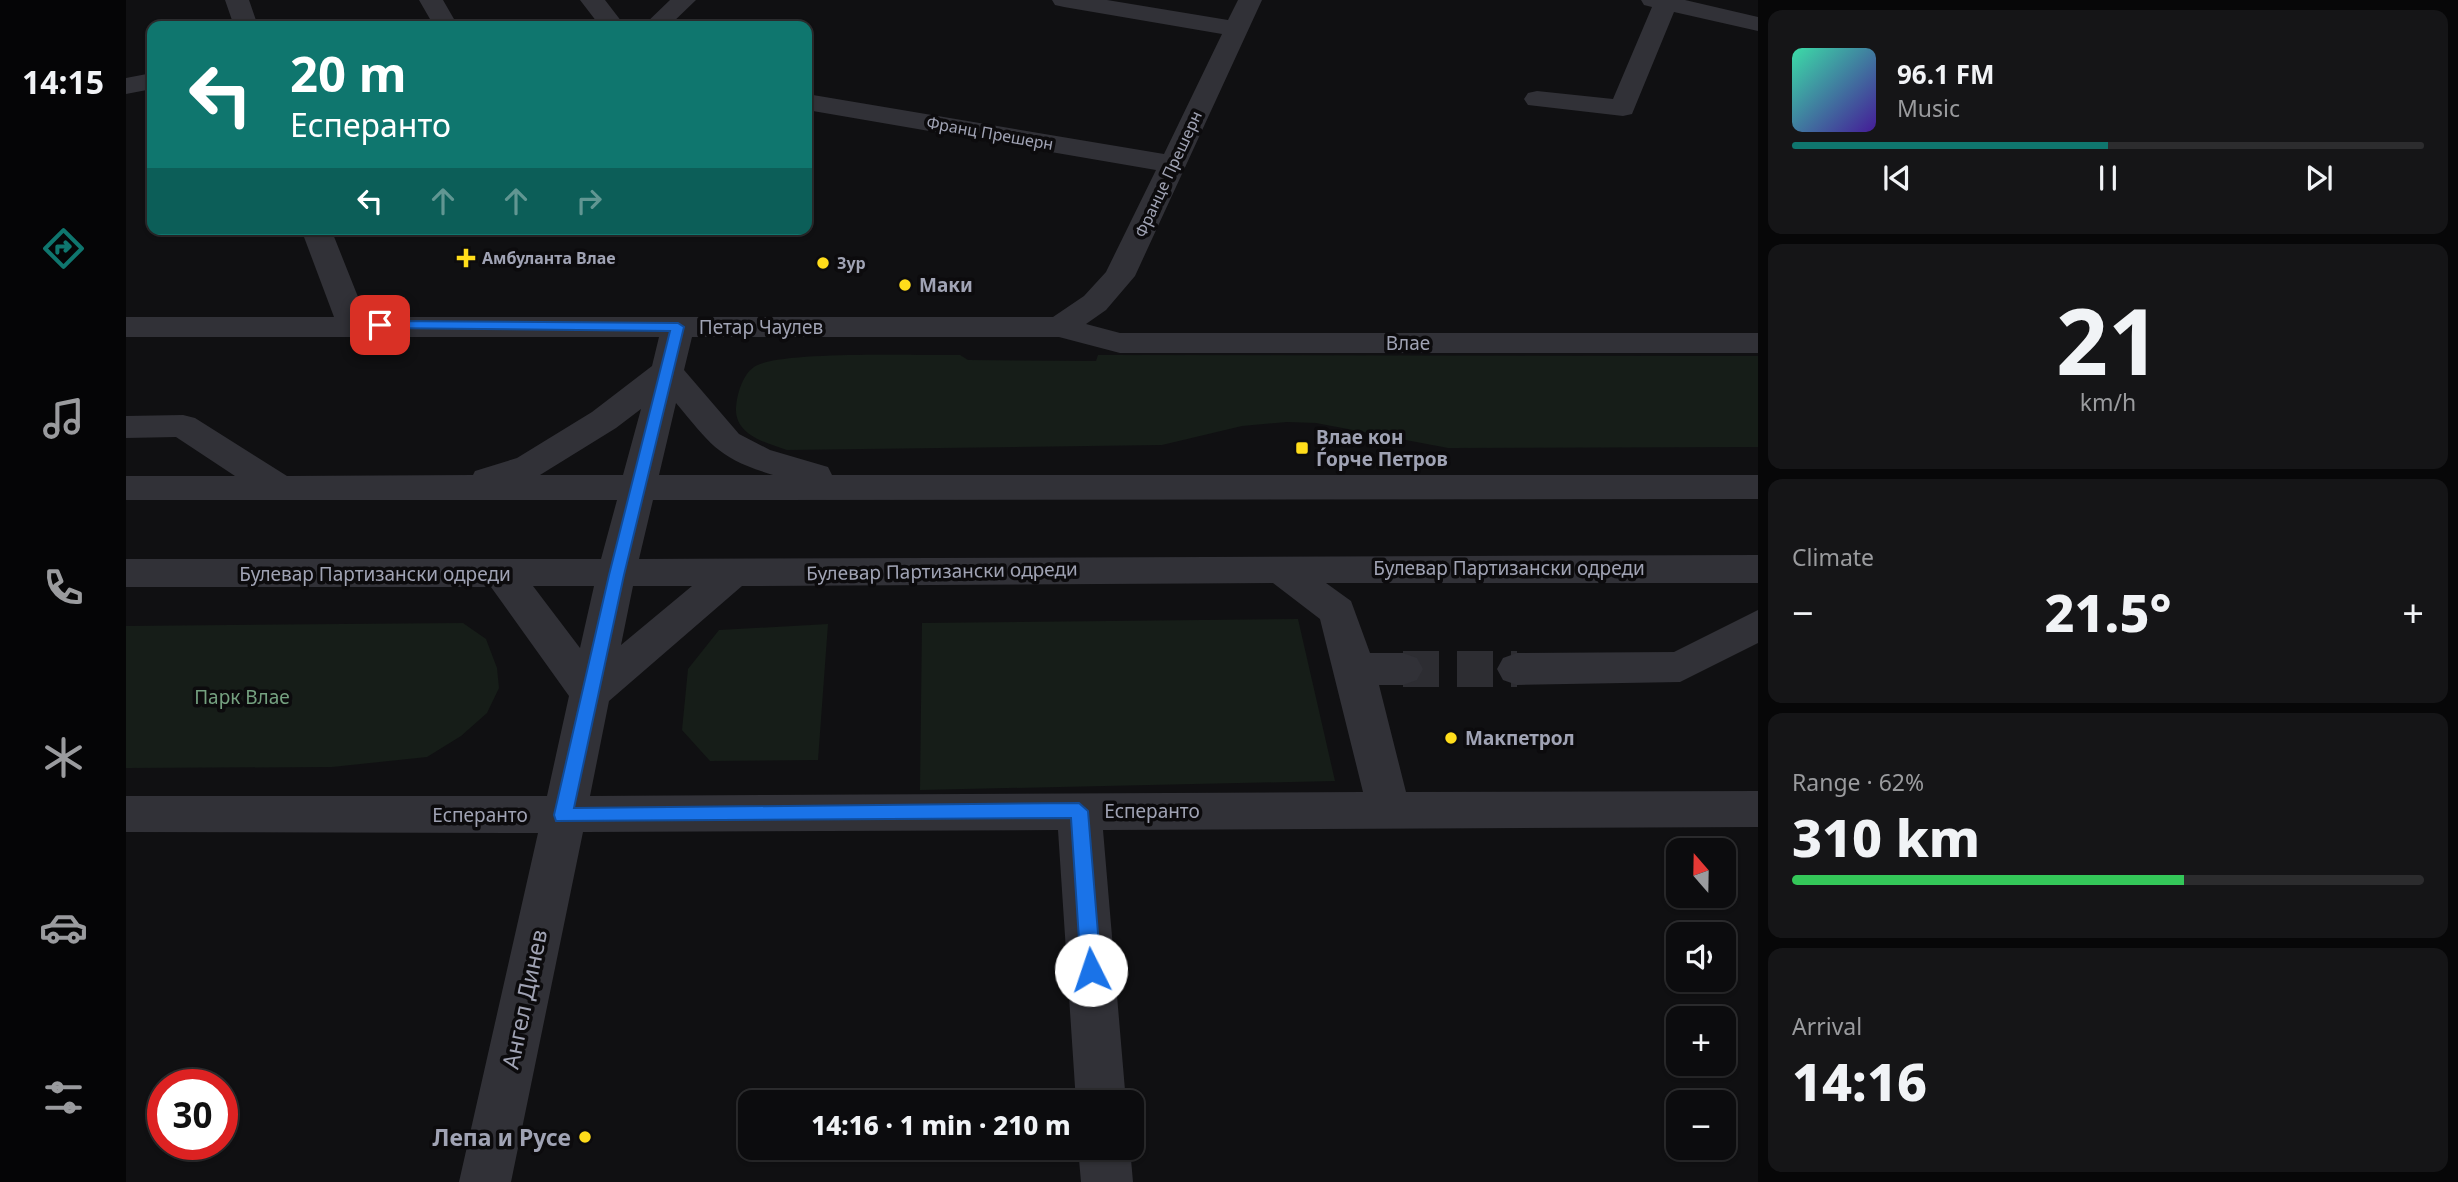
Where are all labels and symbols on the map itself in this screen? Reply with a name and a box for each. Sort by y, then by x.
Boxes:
street label: Францe Прешерн [1129,107,1207,241]
street label: Франц Прешерн [925,111,1055,155]
place label: Амбуланта Влае [482,247,616,269]
marker: Амбуланта Влае [456,248,476,268]
place label: Зур [837,252,866,274]
marker: Зур [815,255,831,271]
place label: Маки [919,272,973,298]
marker: Маки [897,277,913,293]
pin [350,295,410,355]
street label: Петар Чаулев [699,314,823,340]
street label: Влае [1386,330,1430,356]
place label: Влае кон Ѓорче Петров [1316,424,1448,472]
marker: Влае кон Ѓорче Петров [1294,440,1310,456]
street label: Булевар Партизански одреди [1373,555,1645,581]
street label: Булевар Партизански одреди [806,556,1078,586]
street label: Булевар Партизански одреди [239,561,511,587]
park label: Парк Влае [194,684,290,710]
place label: Макпетрол [1465,725,1575,751]
marker: Макпетрол [1443,730,1459,746]
street label: Есперанто [1104,798,1200,824]
street label: Есперанто [432,802,528,828]
north arrow [1666,838,1736,908]
street label: Ангел Динев [494,926,554,1072]
position arrow [1054,933,1128,1007]
speed limit sign: 30 [147,1069,238,1160]
place label: Лепа и Русе [433,1121,571,1153]
marker: Лепа и Русе [577,1129,593,1145]

